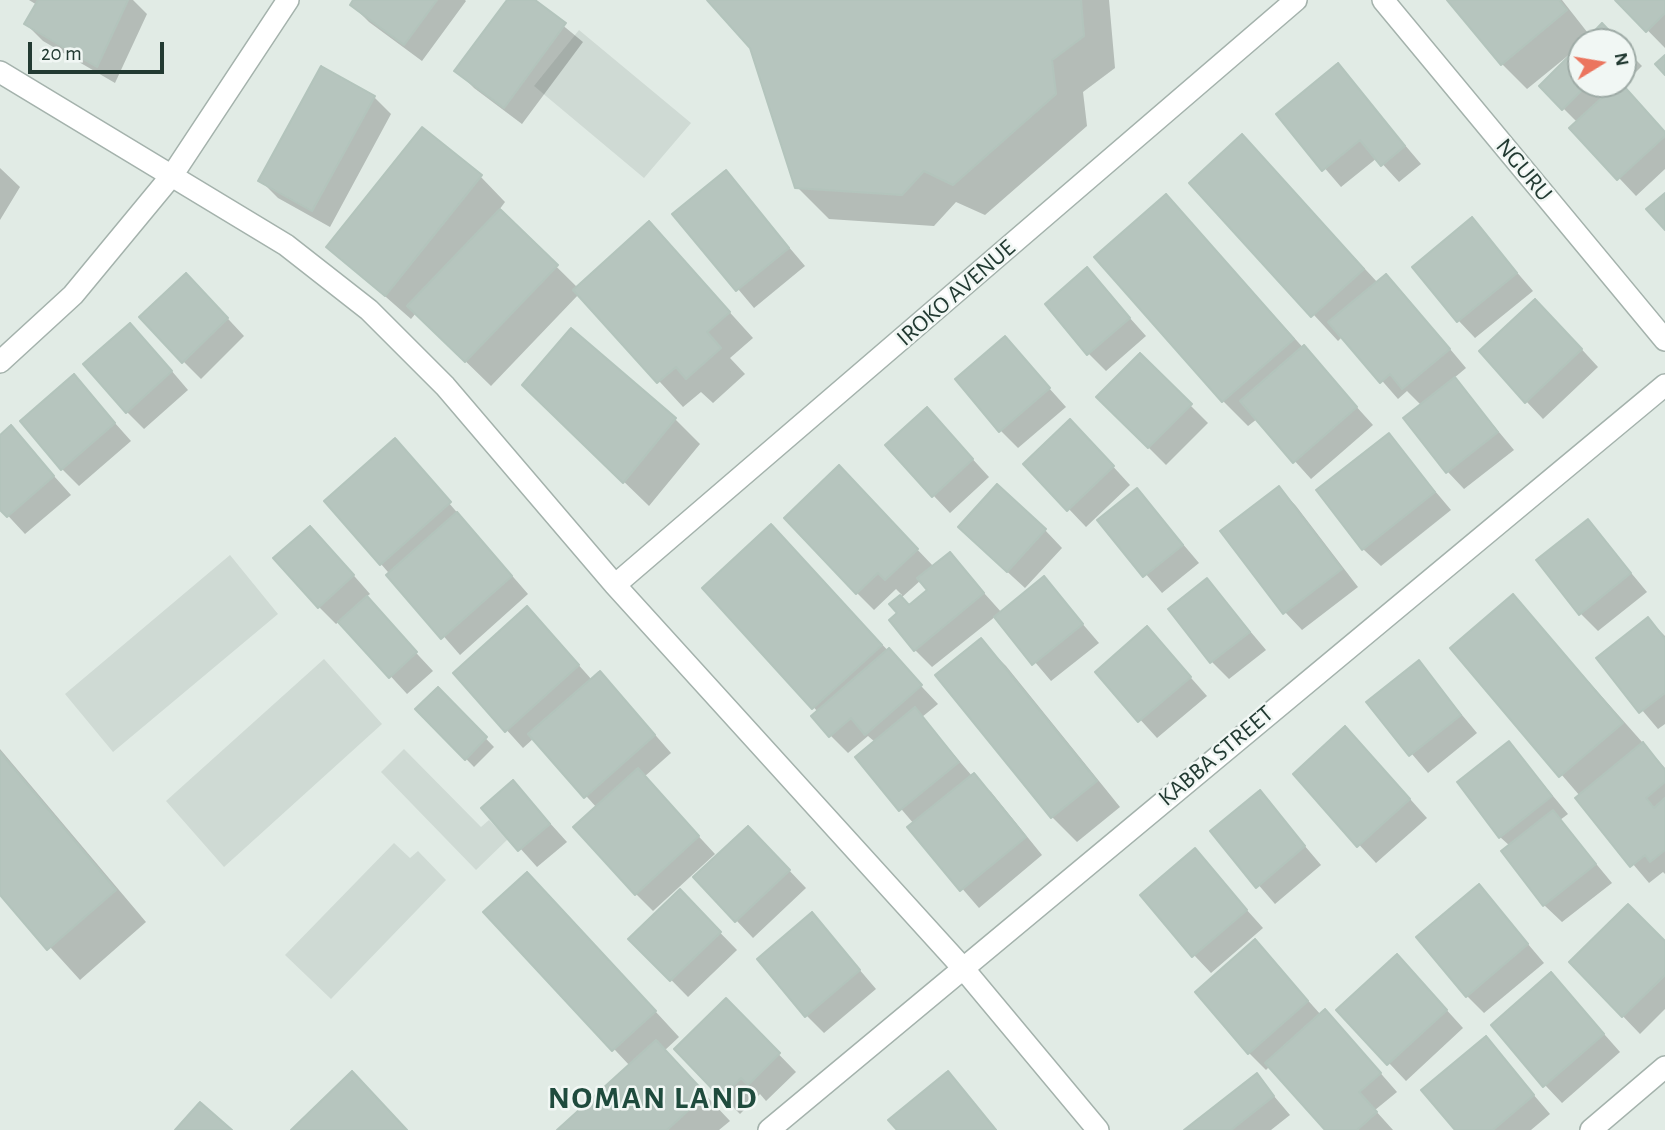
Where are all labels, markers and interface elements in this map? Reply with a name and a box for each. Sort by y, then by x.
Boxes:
scale bar [32,28,168,72]
north arrow [1567,28,1637,98]
text: 20 m [41,43,82,64]
text: N [1611,51,1632,68]
street label: NGURU [1489,133,1559,207]
street label: IROKO AVENUE [891,234,1021,352]
street label: KABBA STREET [1153,699,1279,813]
district label: NOMAN LAND [549,1079,757,1117]

